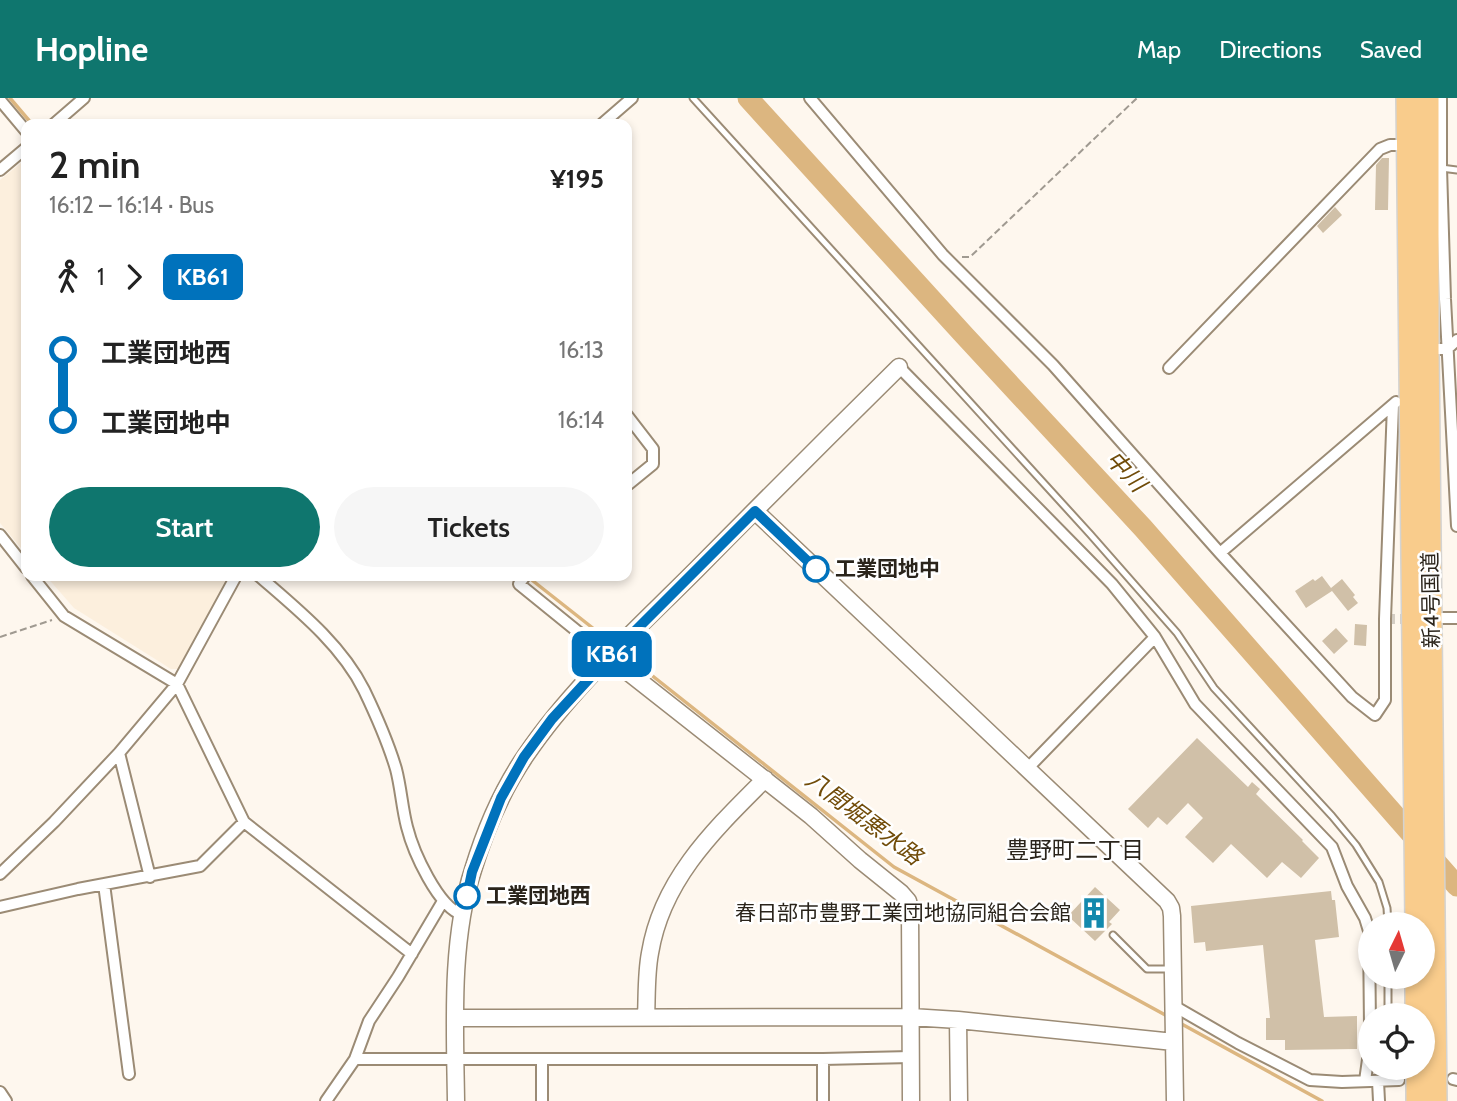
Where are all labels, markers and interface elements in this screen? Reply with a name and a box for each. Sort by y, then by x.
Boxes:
text: Hopline [35,29,148,69]
text: Map [1137,35,1181,64]
text: Directions [1219,35,1322,64]
text: Saved [1360,35,1422,64]
text: 2 min [49,141,141,188]
text: ¥195 [550,163,604,195]
text: 16:12 – 16:14 · Bus [49,191,214,219]
icon: walk [49,258,87,296]
icon: forward [115,258,153,296]
text: KB61 [177,262,229,291]
text: 1 [97,263,105,291]
text: 16:13 [559,336,604,364]
text: 工業団地西 [101,337,231,369]
text: 16:14 [558,406,604,434]
text: 工業団地中 [101,407,231,439]
water label: 中川 [1100,445,1154,500]
button: Start [49,487,320,567]
button: Tickets [334,487,604,567]
street label: 新4号国道 [1417,552,1444,648]
marker: 工業団地中 [803,556,829,582]
place label: 工業団地中 [835,556,940,581]
line badge: KB61 [563,631,661,677]
text: KB61 [586,639,638,668]
water label: 八間堀悪水路 [800,765,929,872]
district label: 豊野町二丁目 [1006,836,1144,864]
marker: 工業団地西 [454,883,480,909]
place label: 工業団地西 [486,883,591,908]
building icon: 春日部市豊野工業団地協同組合会館 [1077,896,1111,930]
place label: 春日部市豊野工業団地協同組合会館 [735,900,1071,925]
north arrow [1358,912,1435,989]
map controls [1358,912,1435,1080]
button: locate [1358,1003,1435,1080]

